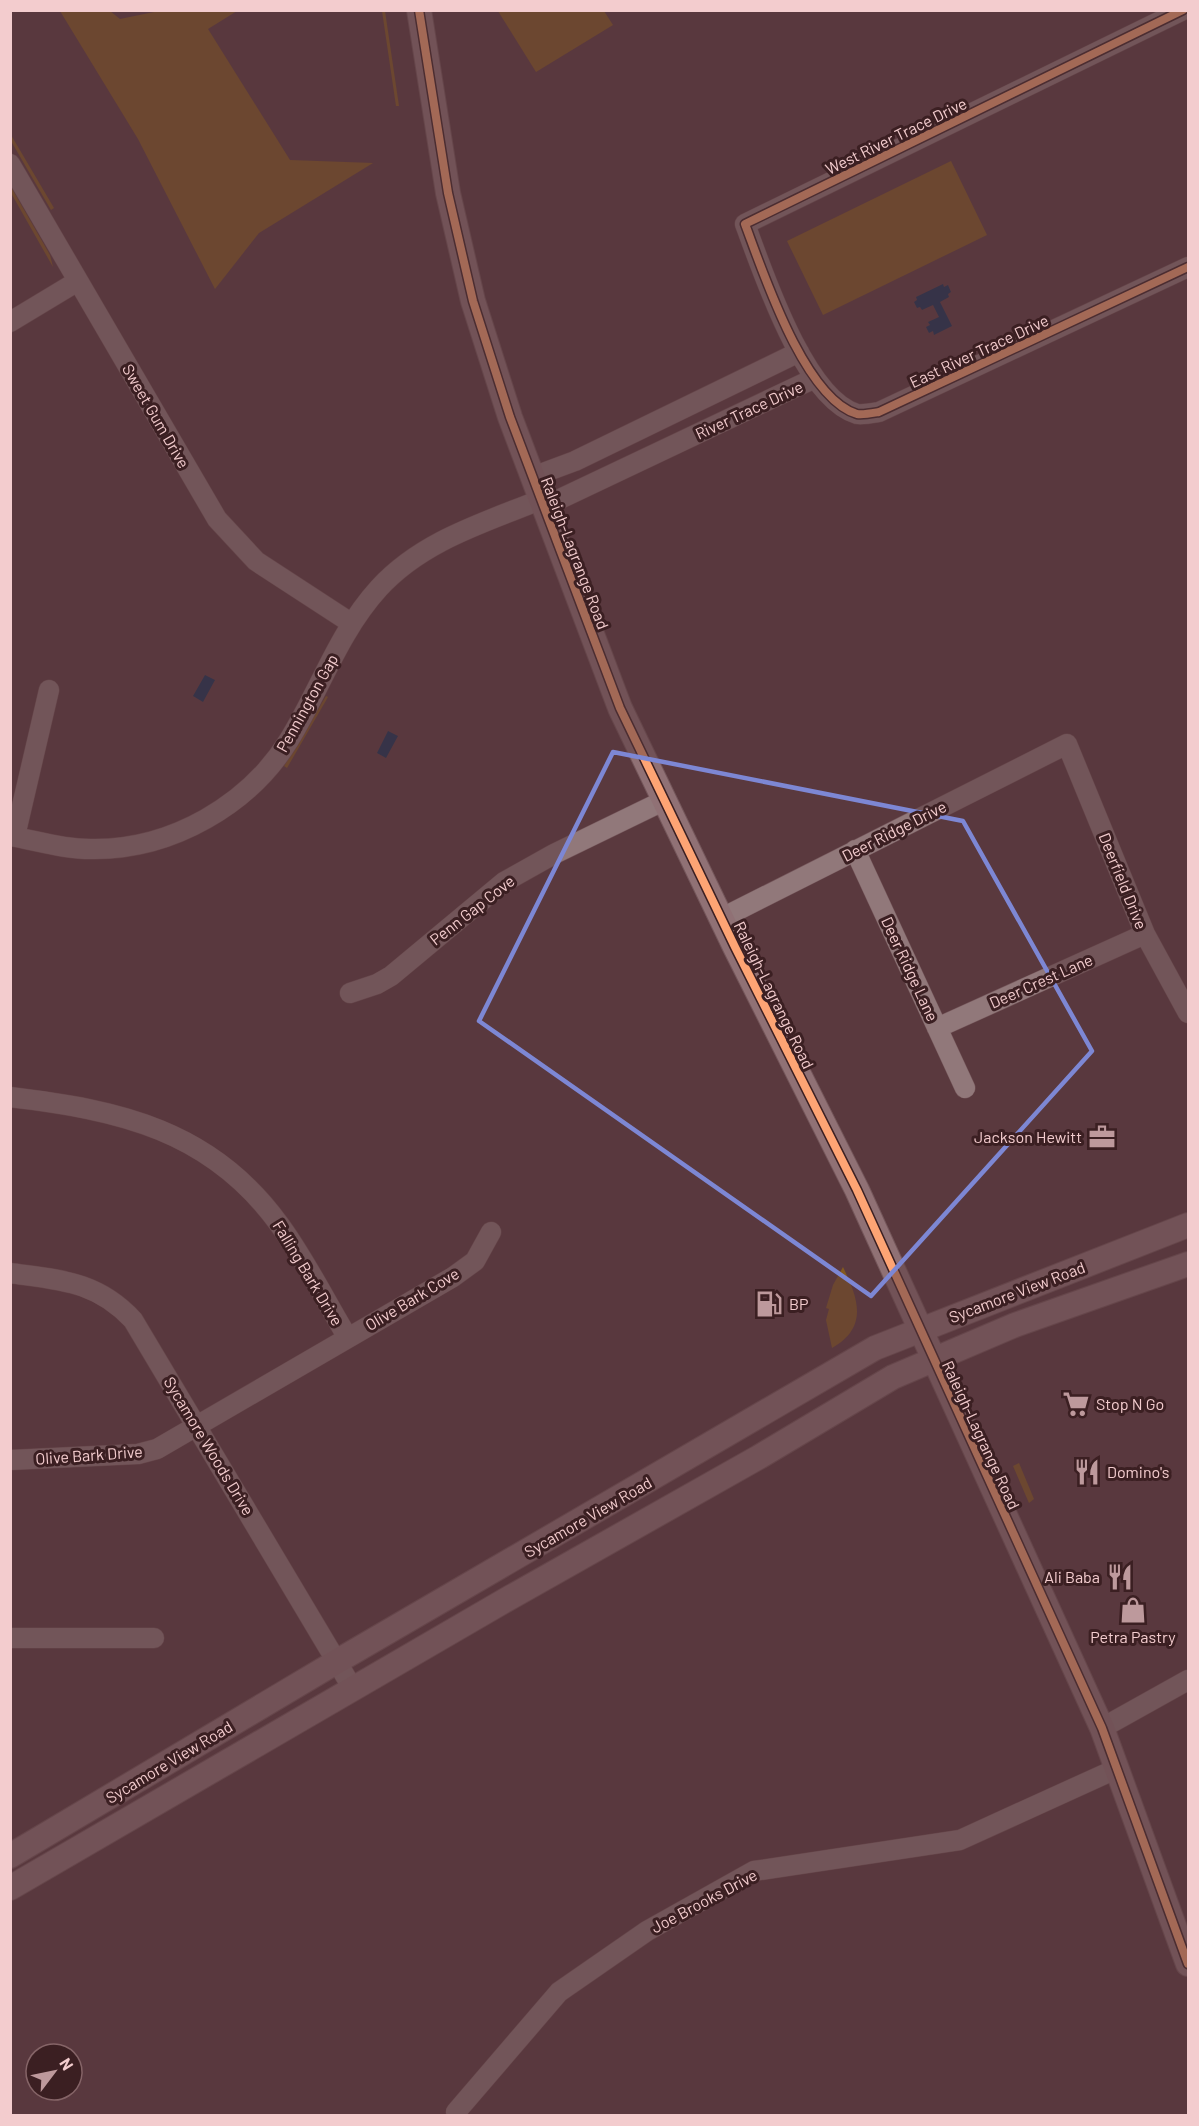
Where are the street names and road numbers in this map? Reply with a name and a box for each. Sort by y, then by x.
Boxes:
street label: West River Trace Drive [822,93,970,178]
street label: East River Trace Drive [906,310,1051,391]
street label: Sweet Gum Drive [119,360,194,471]
street label: River Trace Drive [692,376,806,443]
street label: Raleigh-Lagrange Road [538,474,613,632]
street label: Pennington Gap [272,650,341,755]
street label: Deer Ridge Drive [838,796,949,865]
street label: Deerfield Drive [1095,830,1151,932]
street label: Penn Gap Cove [426,871,518,949]
street label: Deer Ridge Lane [878,913,943,1024]
street label: Raleigh-Lagrange Road [730,918,818,1072]
street label: Deer Crest Lane [986,949,1095,1012]
street label: Falling Bark Drive [270,1217,347,1329]
street label: Sycamore View Road [946,1257,1088,1326]
street label: Olive Bark Cove [361,1263,462,1334]
street label: Raleigh-Lagrange Road [939,1357,1024,1512]
street label: Sycamore Woods Drive [161,1373,258,1518]
street label: Olive Bark Drive [35,1441,143,1468]
street label: Sycamore View Road [521,1472,655,1561]
street label: Sycamore View Road [102,1716,235,1807]
street label: Joe Brooks Drive [647,1865,760,1937]

